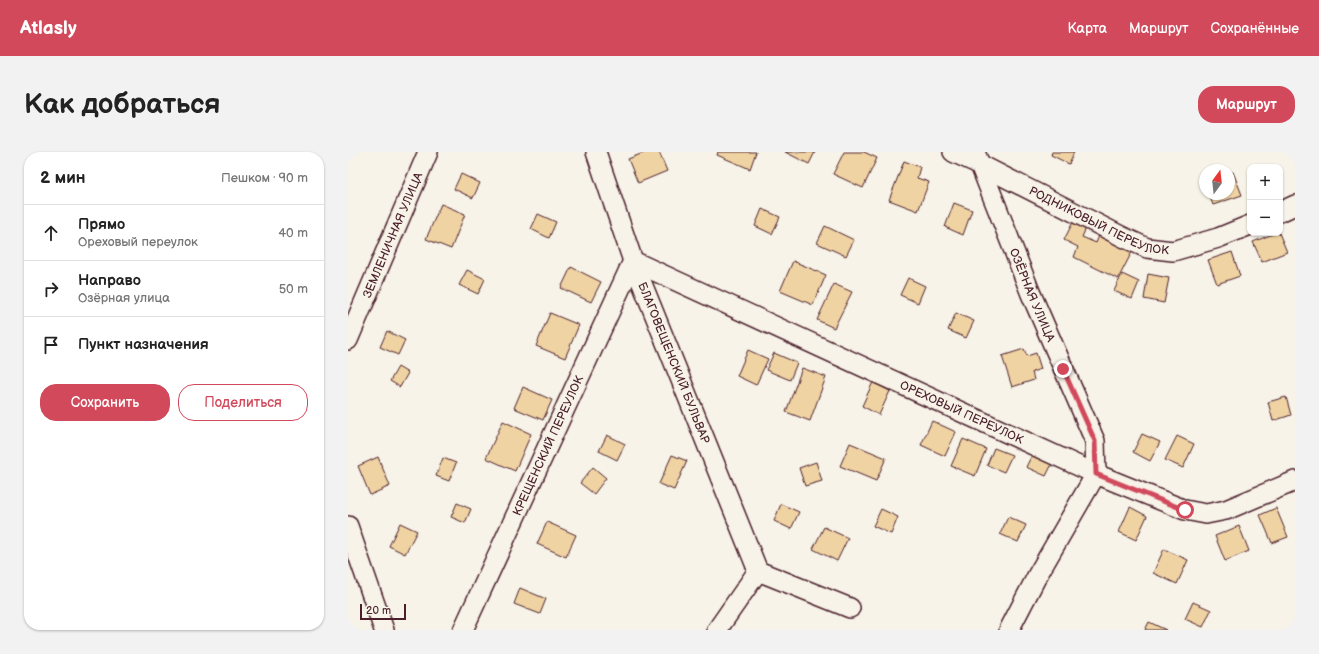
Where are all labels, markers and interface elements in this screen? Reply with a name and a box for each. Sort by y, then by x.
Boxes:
text: Atlasly [20,17,77,40]
text: Карта [1068,20,1107,37]
text: Маршрут [1129,20,1189,37]
text: Сохранённые [1211,20,1299,37]
button: Маршрут [1198,86,1295,123]
text: Как добраться [24,88,221,121]
north arrow [1199,164,1235,200]
map controls [1247,164,1283,236]
button: + [1247,164,1283,200]
text: 2 мин [40,168,86,188]
text: Пешком · 90 m [221,170,308,186]
street label: ЗЕМЛЕНИЧНАЯ УЛИЦА [360,170,427,300]
street label: РОДНИКОВЫЙ ПЕРЕУЛОК [1026,183,1170,258]
button: − [1247,200,1283,236]
text: Прямо [78,215,125,234]
icon: ahead [40,222,62,244]
text: 40 m [278,225,308,241]
text: Ореховый переулок [78,234,198,250]
street label: ОЗЁРНАЯ УЛИЦА [1006,246,1058,345]
text: Направо [78,271,141,290]
icon: right [40,278,62,300]
street label: БЛАГОВЕЩЕНСКИЙ БУЛЬВАР [634,280,713,446]
text: 50 m [279,281,308,297]
text: Озёрная улица [78,290,170,306]
icon: arrive [40,334,62,356]
text: Пункт назначения [78,335,209,354]
route end [1054,360,1072,378]
street label: КРЕЩЕНСКИЙ ПЕРЕУЛОК [510,373,587,518]
street label: ОРЕХОВЫЙ ПЕРЕУЛОК [897,378,1026,448]
button: Сохранить [40,384,170,421]
button: Поделиться [178,384,308,421]
route start [1176,501,1194,519]
scale bar [360,602,406,621]
text: 20 m [366,604,391,617]

